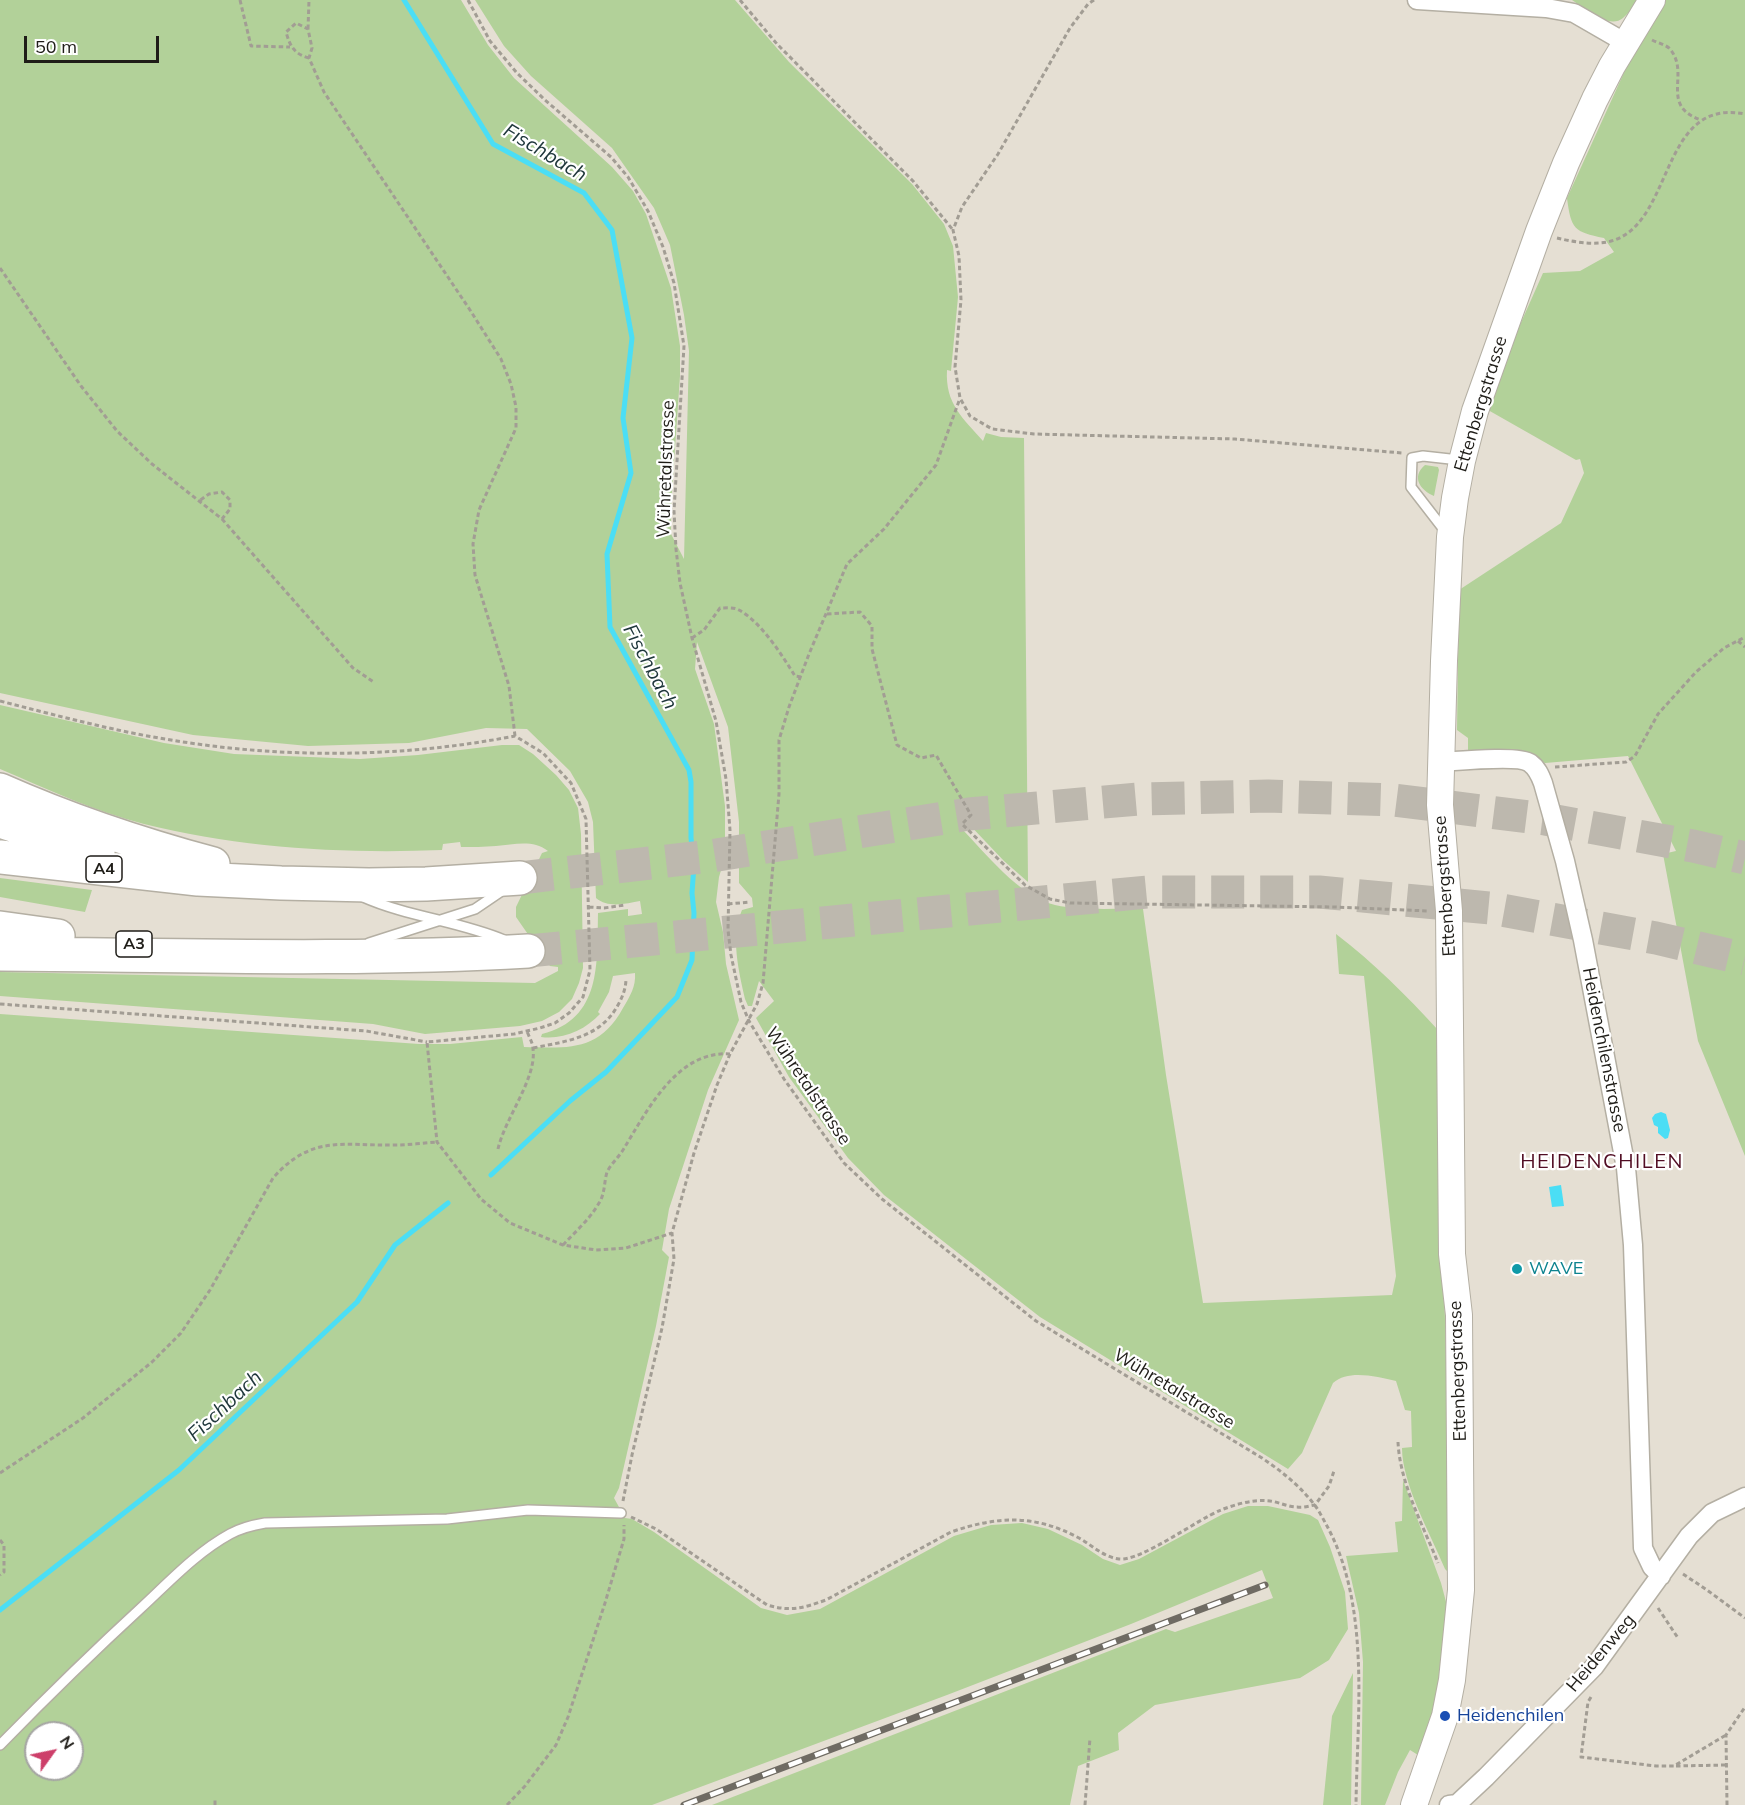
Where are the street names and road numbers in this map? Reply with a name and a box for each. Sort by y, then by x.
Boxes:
street label: Ettenbergstrasse [1450,333,1512,475]
street label: Wühretalstrasse [653,400,679,538]
street label: Ettenbergstrasse [1429,815,1461,957]
road number: A4 [86,856,122,882]
road number: A3 [116,931,152,957]
street label: Heidenchilenstrasse [1577,966,1631,1134]
street label: Wühretalstrasse [761,1023,855,1149]
street label: Ettenbergstrasse [1445,1300,1471,1442]
street label: Wühretalstrasse [1109,1344,1239,1434]
street label: Heidenweg [1562,1610,1640,1696]

